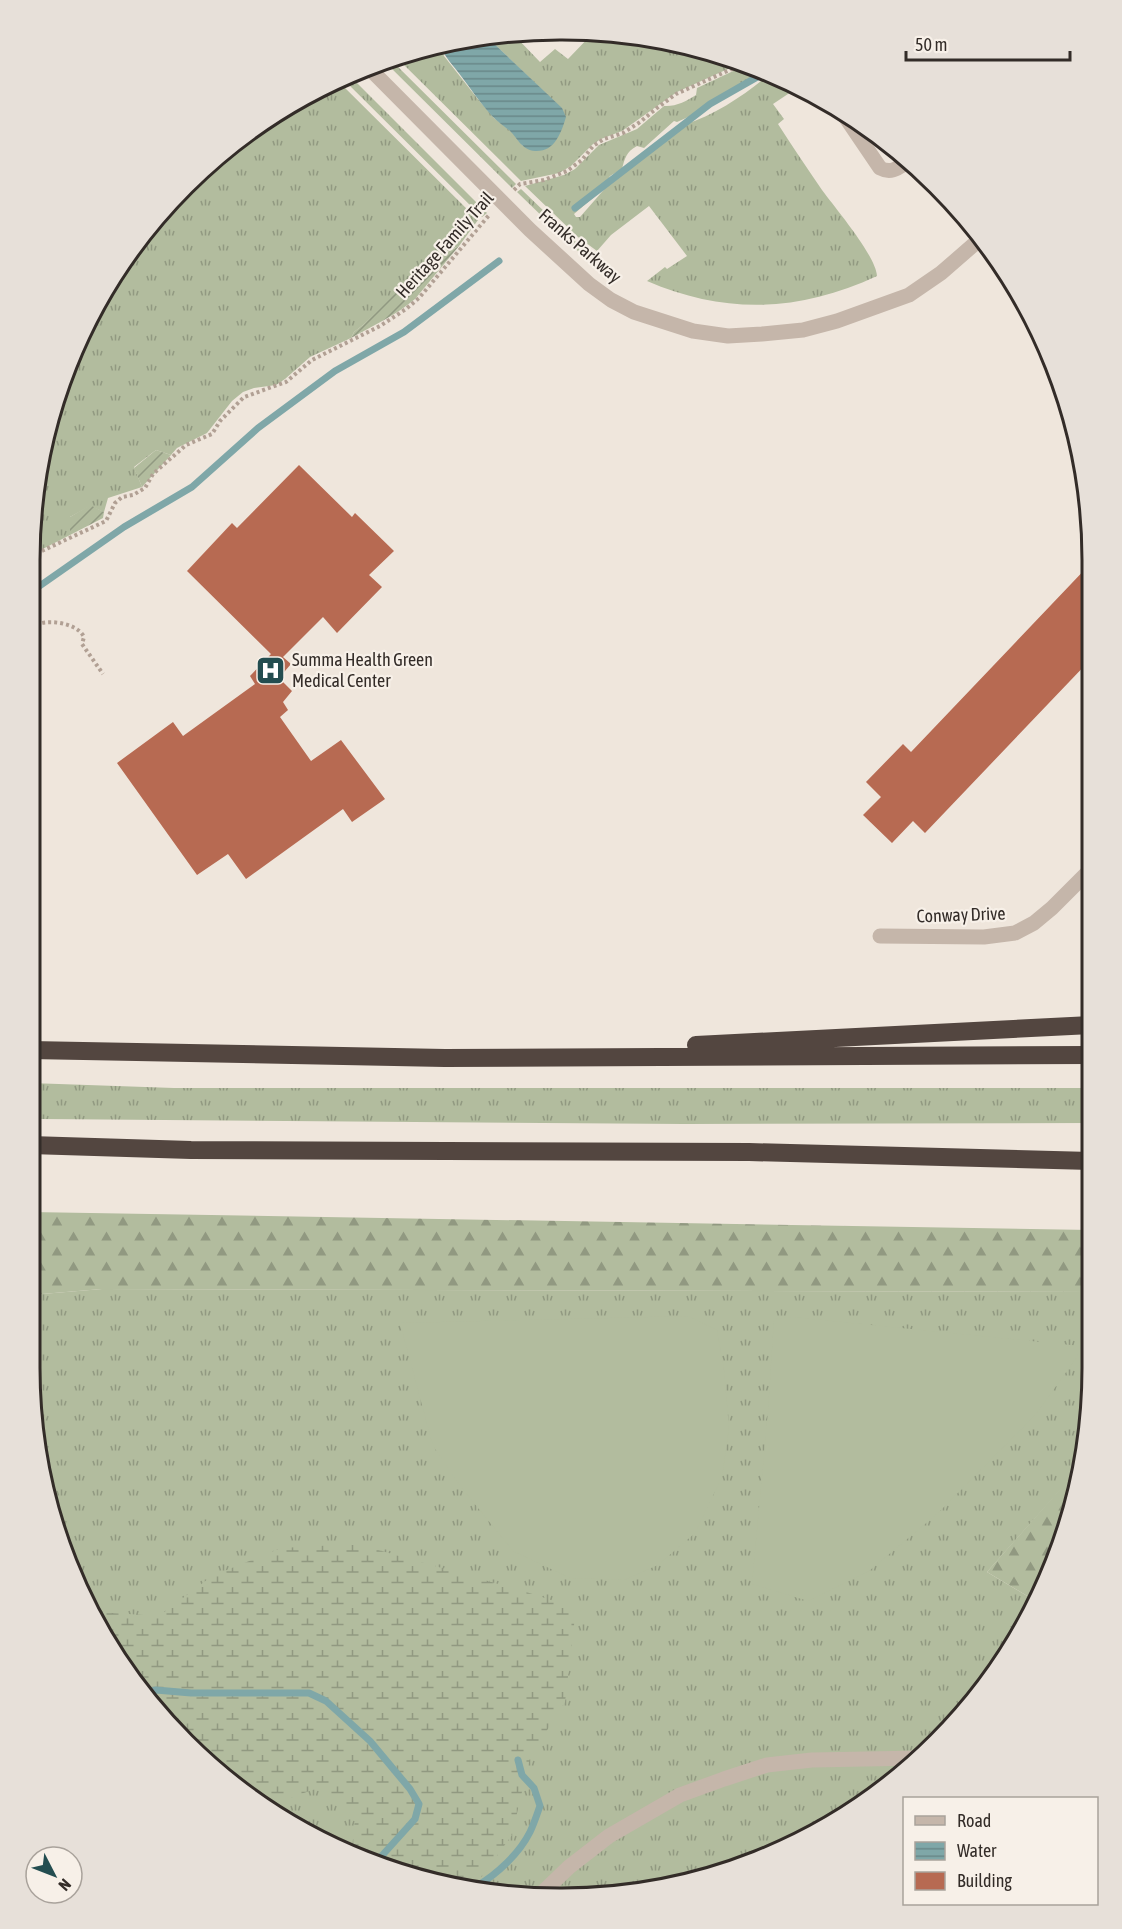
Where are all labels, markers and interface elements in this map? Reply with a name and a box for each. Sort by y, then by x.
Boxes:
scale bar [906,24,1070,62]
text: 50 m [915,34,947,55]
street label: Heritage Family Trail [391,187,498,302]
street label: Franks Parkway [535,204,626,287]
place label: Summa Health Green Medical Center [292,649,433,691]
hospital icon: Summa Health Green Medical Center [255,654,287,686]
street label: Conway Drive [916,902,1006,927]
legend [903,1797,1098,1905]
text: Road [957,1810,991,1831]
text: Water [957,1840,997,1861]
north arrow [24,1845,84,1905]
text: Building [957,1870,1012,1891]
text: N [55,1876,75,1895]

